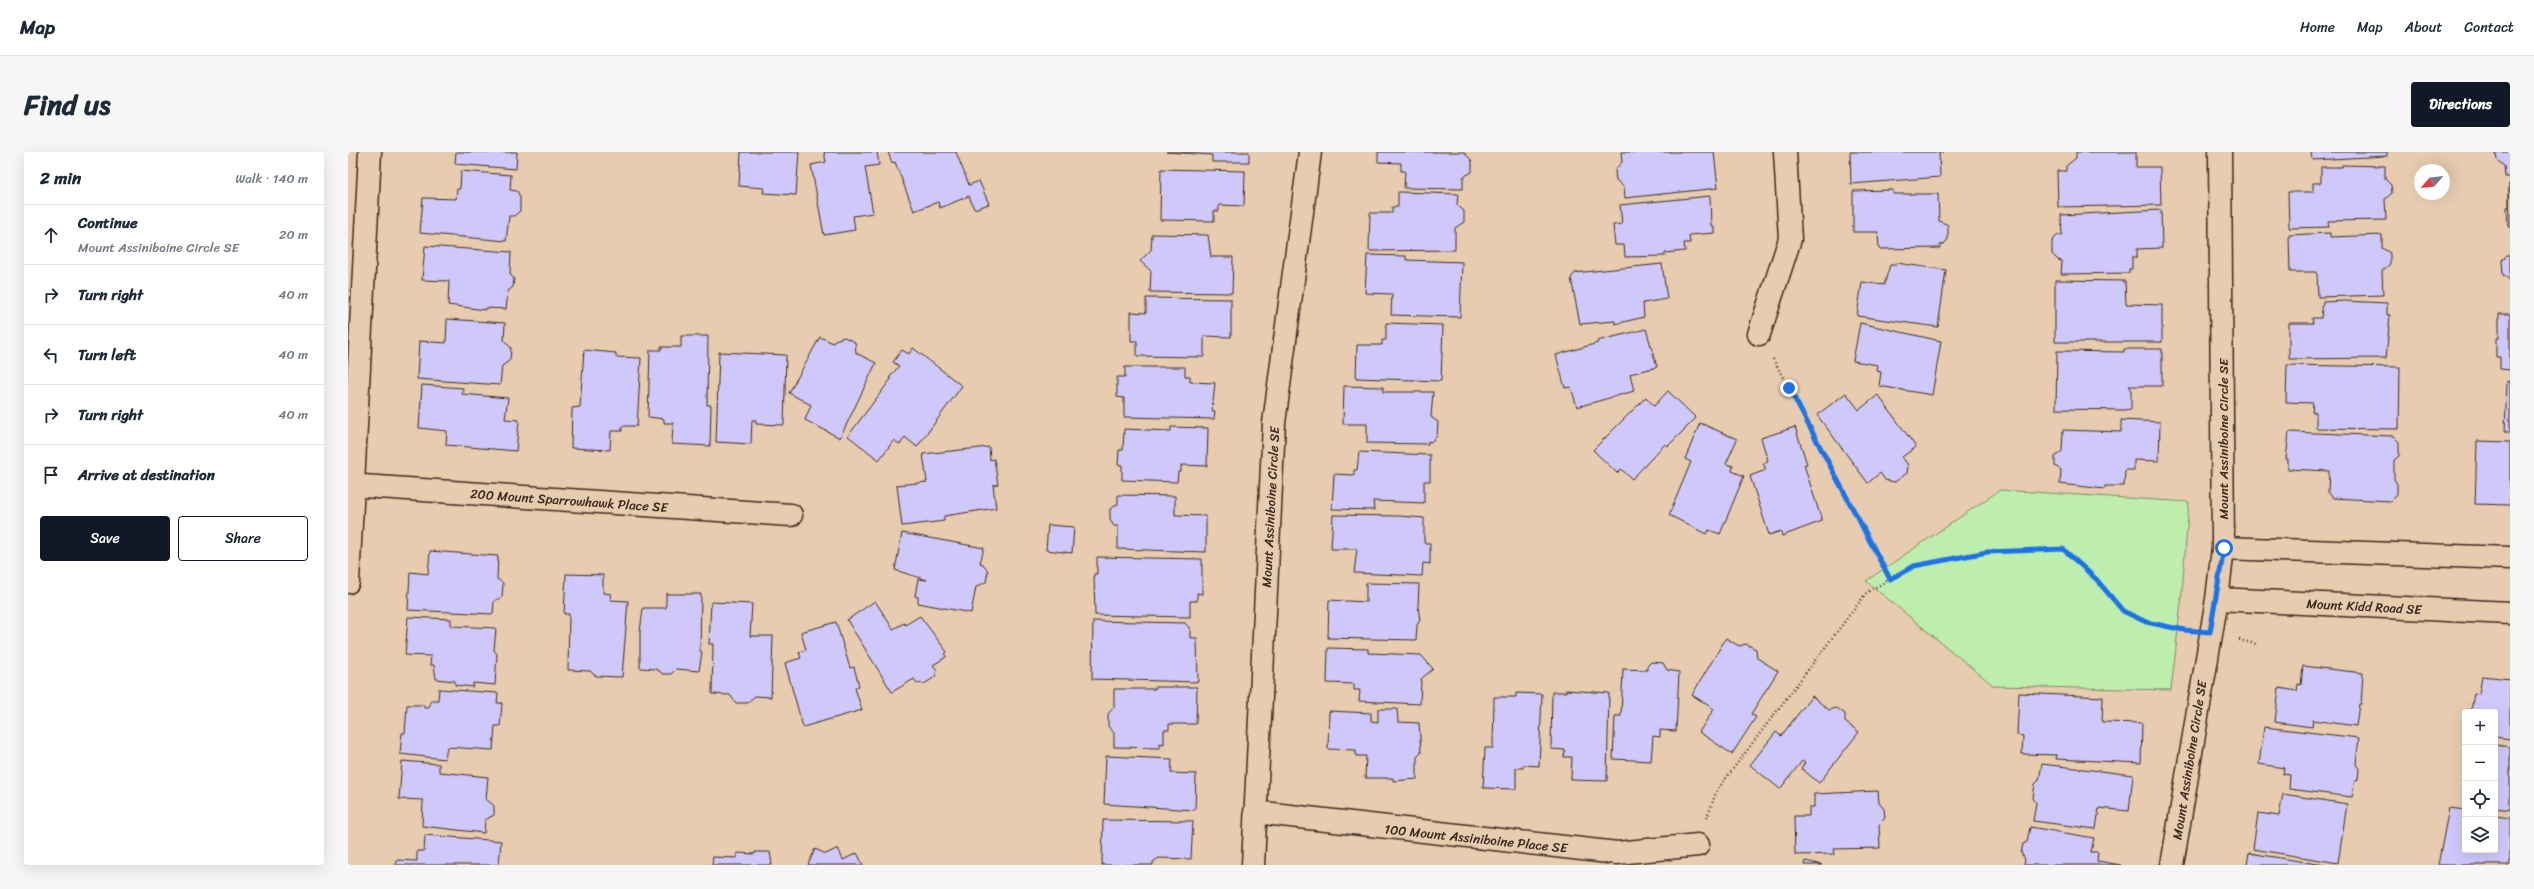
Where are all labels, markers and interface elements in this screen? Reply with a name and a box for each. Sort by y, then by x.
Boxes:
text: Map [20,11,55,44]
text: Home [2300,15,2335,40]
text: Map [2357,15,2383,40]
text: About [2405,15,2442,40]
text: Contact [2464,15,2514,40]
text: Find us [24,80,111,129]
button: Directions [2411,82,2510,127]
text: 2 min [40,163,81,193]
north arrow [2414,164,2450,200]
text: Walk · 140 m [235,167,308,190]
text: Continue [78,210,138,236]
text: 20 m [279,223,308,246]
icon: ahead [40,224,62,246]
text: Mount Assiniboine Circle SE [78,236,239,259]
text: Turn right [78,282,143,308]
text: 40 m [278,283,308,306]
icon: right [40,284,62,306]
text: Turn left [78,342,136,368]
text: 40 m [278,343,308,366]
icon: left [40,344,62,366]
street label: Mount Assiniboine Circle SE [2212,358,2235,519]
route end [1780,379,1798,397]
text: Turn right [78,402,143,428]
text: 40 m [278,403,308,426]
icon: right [40,404,62,426]
street label: Mount Assiniboine Circle SE [1255,425,1286,588]
text: Arrive at destination [78,462,215,488]
icon: arrive [40,464,62,486]
street label: 200 Mount Sparrowhawk Place SE [469,482,669,519]
button: Save [40,516,170,561]
button: Share [178,516,308,561]
route start [2215,539,2233,557]
street label: Mount Kidd Road SE [2306,592,2423,621]
street label: Mount Assiniboine Circle SE [2166,678,2214,841]
map controls [2462,709,2498,853]
button: + [2462,709,2498,745]
button: − [2462,745,2498,781]
button: locate [2462,781,2498,817]
street label: 100 Mount Assiniboine Place SE [1383,817,1569,860]
button: layers [2462,817,2498,853]

